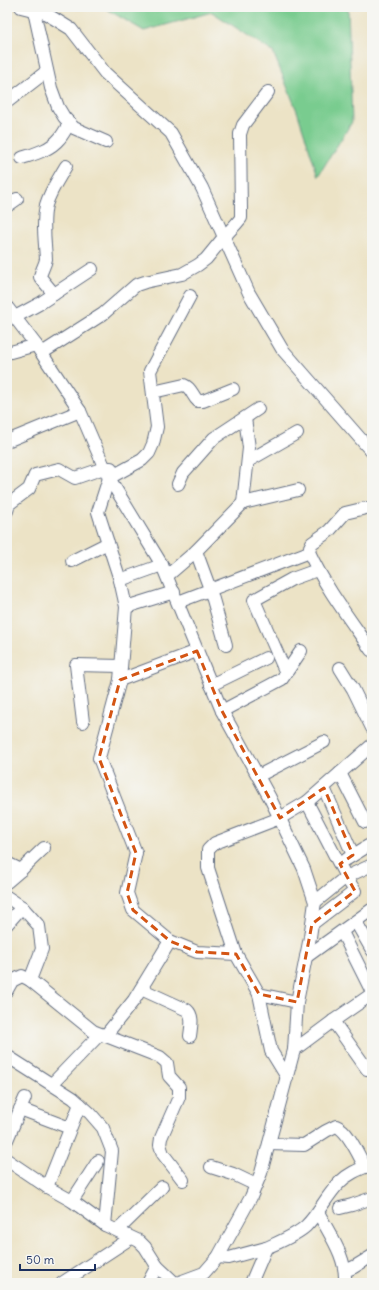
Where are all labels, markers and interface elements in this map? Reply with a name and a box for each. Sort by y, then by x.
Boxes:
scale bar [20,1246,95,1272]
text: 50 m [26,1252,55,1267]

